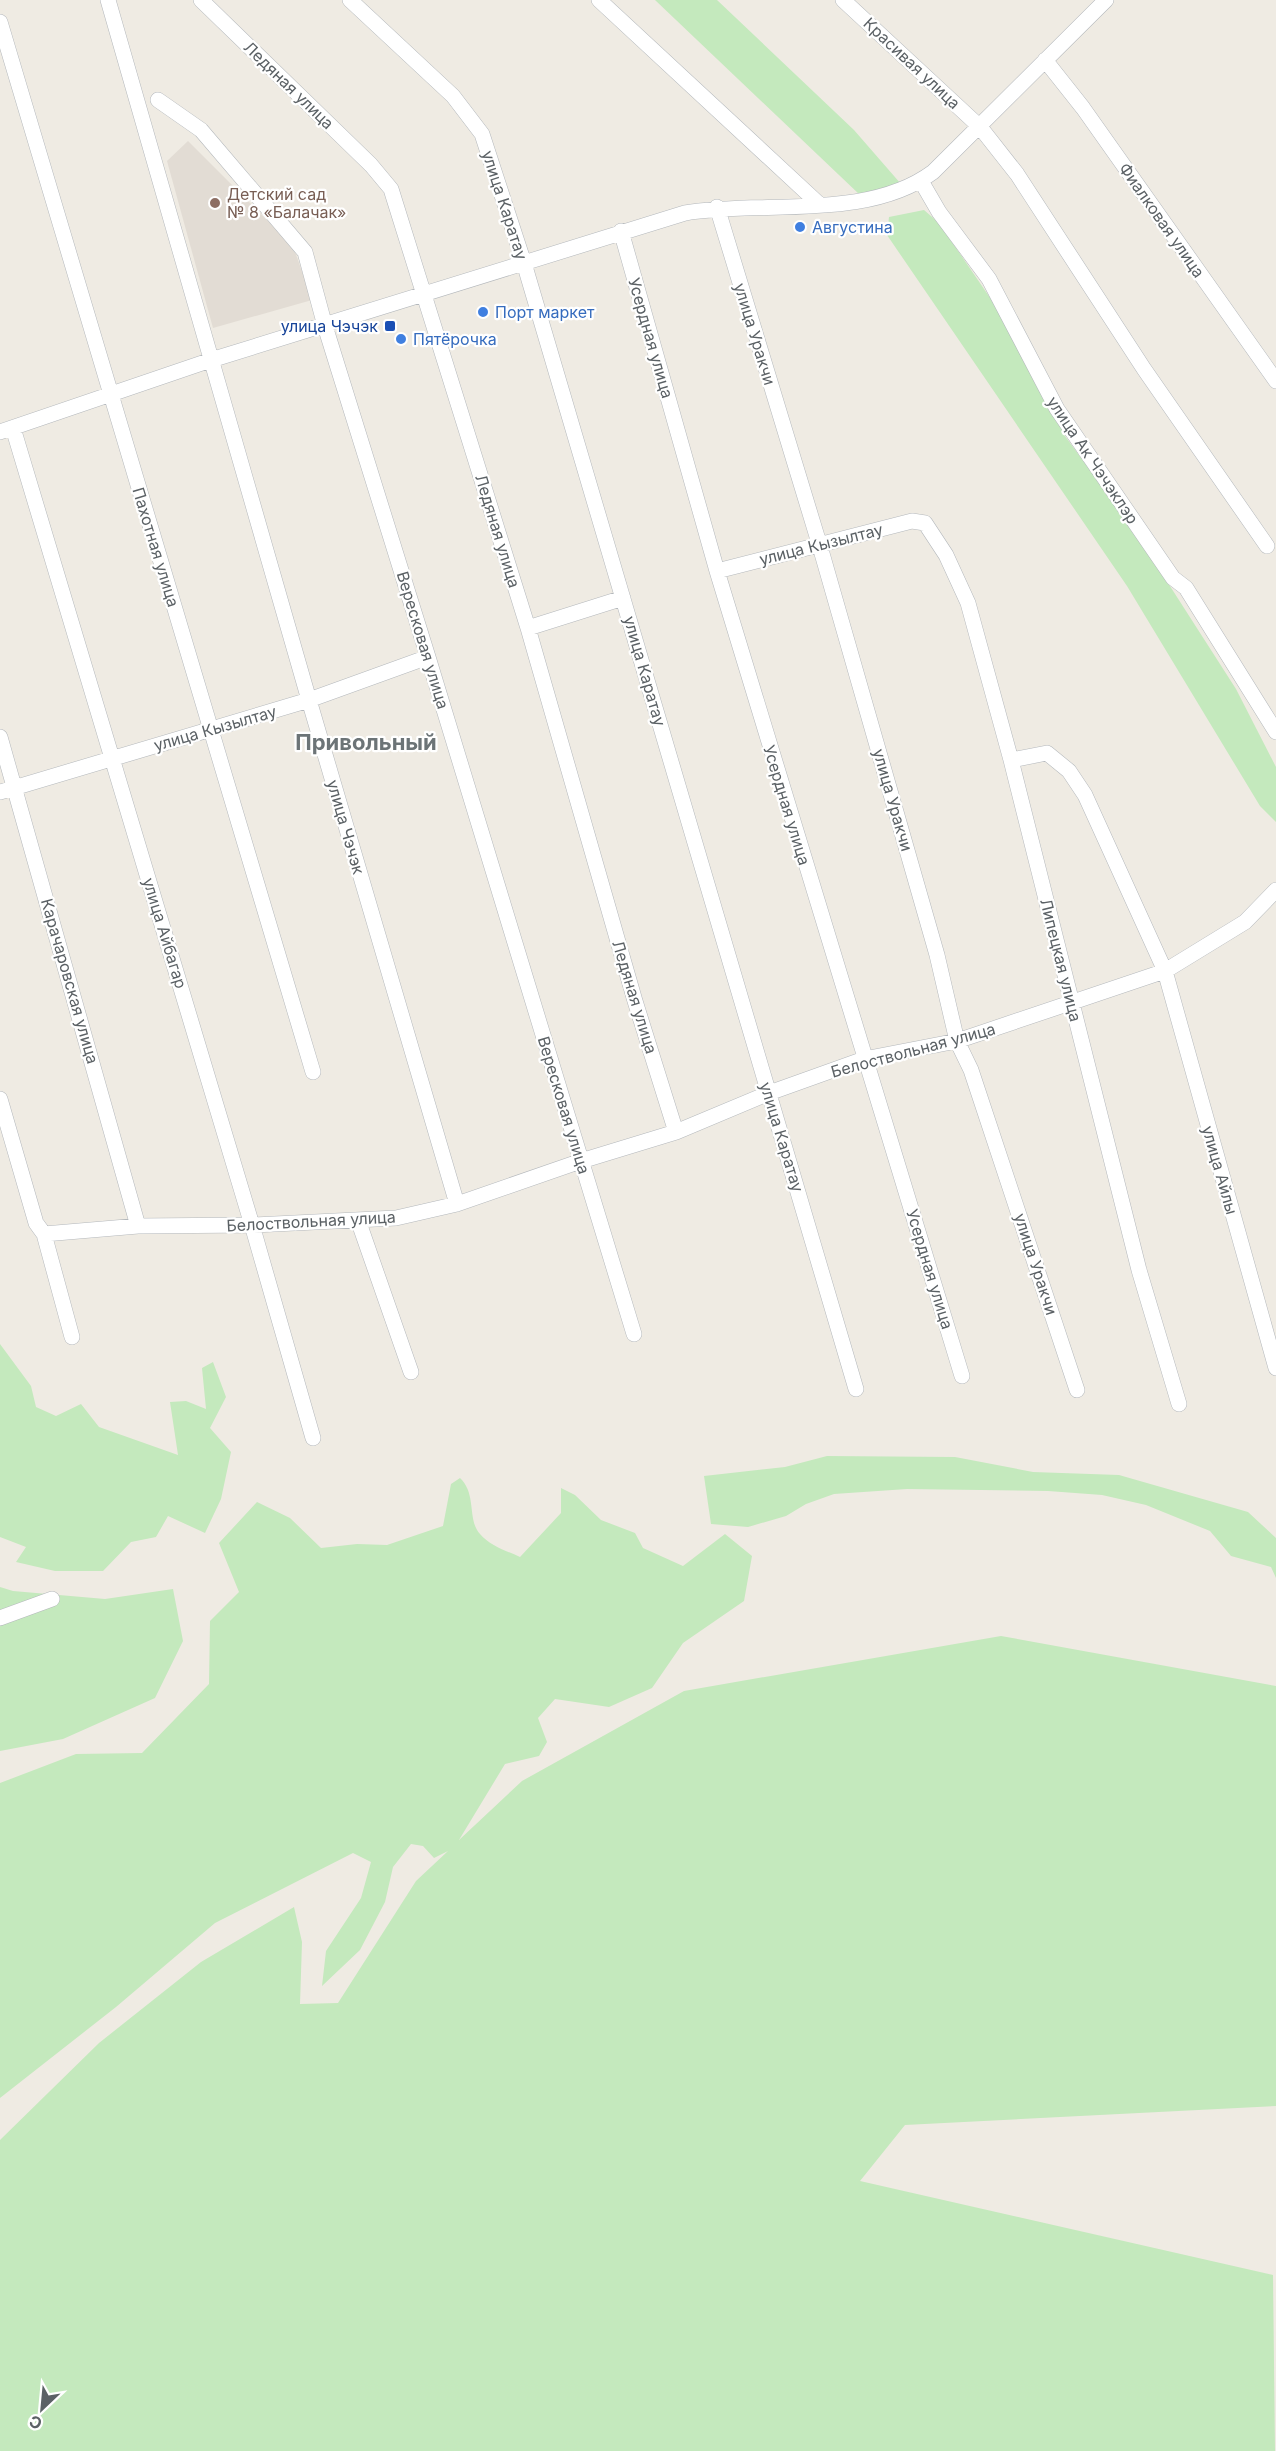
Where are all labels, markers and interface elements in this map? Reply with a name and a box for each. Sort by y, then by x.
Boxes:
street label: Красивая улица [859,13,965,113]
street label: Ледяная улица [240,37,338,133]
street label: улица Каратау [478,148,532,262]
street label: Фиалковая улица [1115,159,1209,281]
place label: Детский сад № 8 «Балачак» [227,184,346,222]
marker: Детский сад № 8 «Балачак» [208,196,222,210]
place label: Августина [812,217,893,237]
marker: Августина [793,220,807,234]
street label: Усердная улица [624,275,678,401]
street label: улица Уракчи [730,281,780,387]
place label: Порт маркет [495,302,595,322]
marker: Порт маркет [476,305,490,319]
place label: улица Чэчэк [281,316,378,336]
marker: улица Чэчэк [383,319,397,333]
place label: Пятёрочка [413,329,497,349]
marker: Пятёрочка [394,332,408,346]
street label: улица Ак Чэчэклэр [1043,392,1143,528]
street label: Ледяная улица [471,472,525,590]
street label: Пахотная улица [128,485,184,609]
street label: улица Кызылтау [757,519,885,569]
street label: Вересковая улица [393,569,453,711]
street label: улица Каратау [620,614,670,728]
street label: улица Кызылтау [151,701,279,755]
district label: Привольный [295,729,437,755]
street label: Усердная улица [759,743,815,867]
street label: улица Уракчи [869,746,917,854]
street label: улица Чэчэк [323,777,369,877]
street label: улица Айбагар [139,875,191,991]
street label: Карачаровская улица [37,896,103,1066]
street label: Липецкая улица [1036,896,1086,1024]
street label: Ледяная улица [608,938,662,1056]
street label: Белоствольная улица [829,1018,997,1082]
street label: Вересковая улица [534,1034,594,1176]
street label: улица Каратау [756,1080,808,1194]
street label: улица Айлы [1198,1123,1242,1217]
street label: Белоствольная улица [226,1207,396,1235]
street label: Усердная улица [902,1207,958,1331]
street label: улица Уракчи [1010,1211,1062,1317]
north arrow [12,2379,72,2439]
text: С [26,2411,45,2434]

